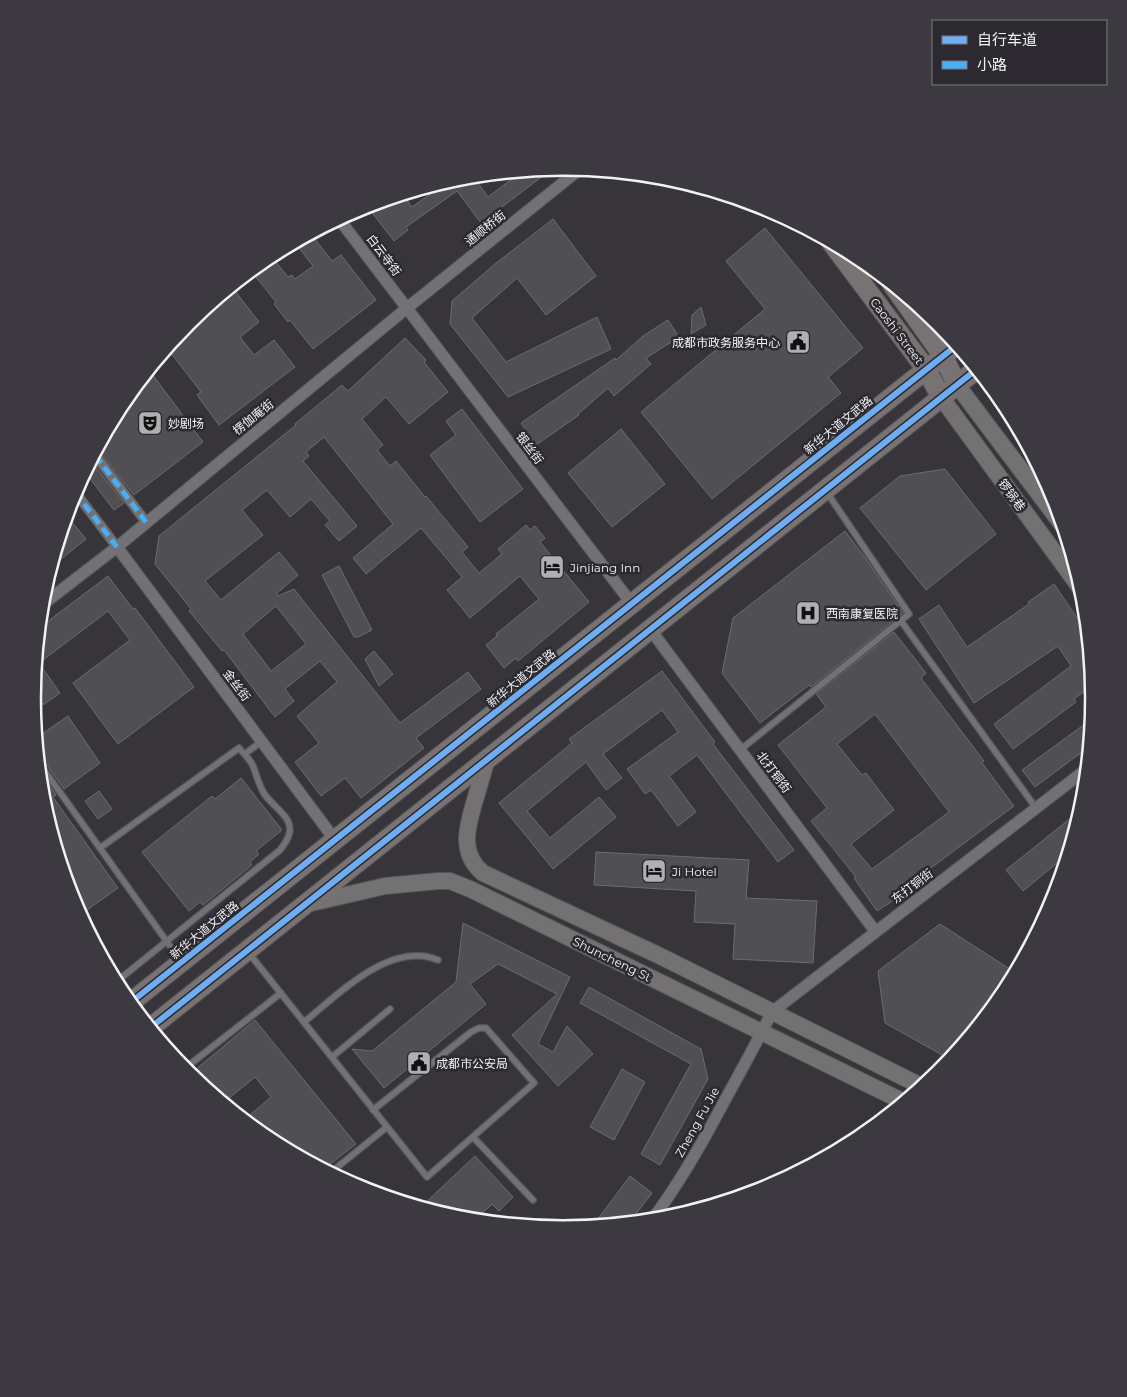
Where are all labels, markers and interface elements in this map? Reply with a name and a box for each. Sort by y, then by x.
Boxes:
legend [932,20,1107,85]
text: 自行车道 [977,30,1037,49]
text: 小路 [977,55,1007,74]
street label: 通顺桥街 [462,207,508,249]
street label: 白云寺街 [364,231,404,279]
street label: Caoshi Street [867,295,927,367]
public building icon: 成都市政务服务中心 [785,329,811,355]
place label: 成都市政务服务中心 [672,335,780,350]
street label: 新华大道文武路 [801,393,875,457]
street label: 楞伽庵街 [230,396,276,438]
theatre icon: 妙剧场 [137,410,163,436]
place label: 妙剧场 [168,416,204,431]
street label: 银丝街 [513,429,547,467]
street label: 锣锅巷 [995,476,1029,514]
hotel icon: Jinjiang Inn [539,554,565,580]
place label: Jinjiang Inn [569,560,640,575]
hospital icon: 西南康复医院 [795,600,821,626]
place label: 西南康复医院 [826,606,898,621]
street label: 新华大道文武路 [484,646,558,710]
street label: 金丝街 [220,666,254,704]
street label: 北打铜街 [754,748,794,796]
hotel icon: Ji Hotel [641,858,667,884]
place label: Ji Hotel [671,864,717,879]
street label: 东打铜街 [888,866,936,906]
street label: 新华大道文武路 [167,898,241,962]
street label: Shuncheng St [570,934,654,985]
public building icon: 成都市公安局 [406,1050,432,1076]
place label: 成都市公安局 [436,1056,508,1071]
street label: Zheng Fu Jie [672,1084,722,1160]

